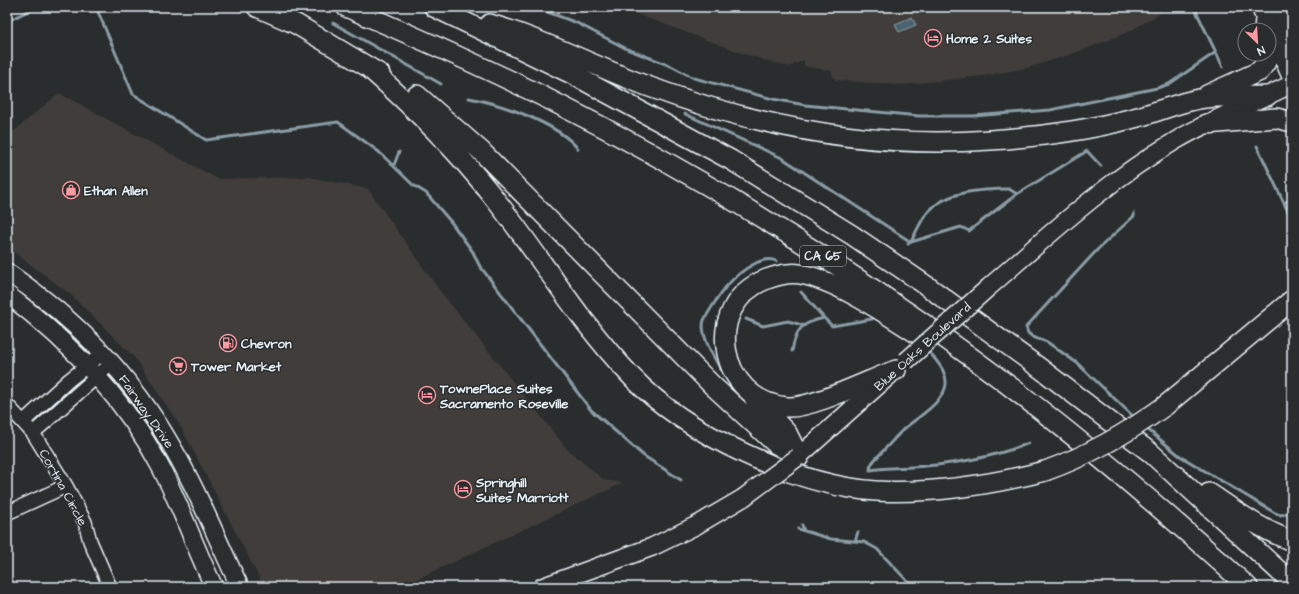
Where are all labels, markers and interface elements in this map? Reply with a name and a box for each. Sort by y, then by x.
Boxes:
north arrow [1237,22,1277,62]
hotel icon: Home 2 Suites [923,28,943,48]
place label: Home 2 Suites [946,30,1032,48]
text: N [1255,42,1267,59]
shop icon: Ethan Allen [61,180,81,200]
place label: Ethan Allen [84,182,148,200]
road number: CA 65 [800,246,846,266]
street label: Blue Oaks Boulevard [870,298,975,395]
fuel station icon: Chevron [218,333,238,353]
place label: Chevron [241,335,292,353]
supermarket icon: Tower Market [168,356,188,376]
place label: Tower Market [190,358,282,376]
street label: Fairway Drive [113,371,178,452]
place label: TownePlace Suites Sacramento Roseville [439,380,568,413]
hotel icon: TownePlace Suites Sacramento Roseville [417,385,437,405]
street label: Cortina Circle [35,446,92,529]
place label: Springhill Suites Marriott [475,474,569,507]
hotel icon: Springhill Suites Marriott [453,479,473,499]

